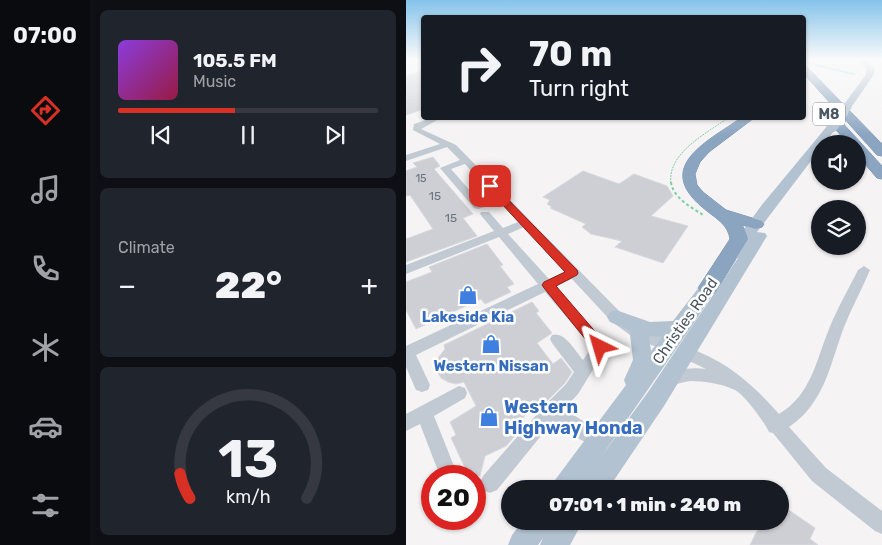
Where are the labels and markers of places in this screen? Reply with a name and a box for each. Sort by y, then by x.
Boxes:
pin [469,165,511,207]
shop icon: Lakeside Kia [457,284,479,306]
place label: Lakeside Kia [422,308,514,326]
shop icon: Western Nissan [480,333,502,355]
place label: Western Nissan [433,357,549,375]
place label: Western Highway Honda [504,396,643,439]
shop icon: Western Highway Honda [478,406,500,428]

